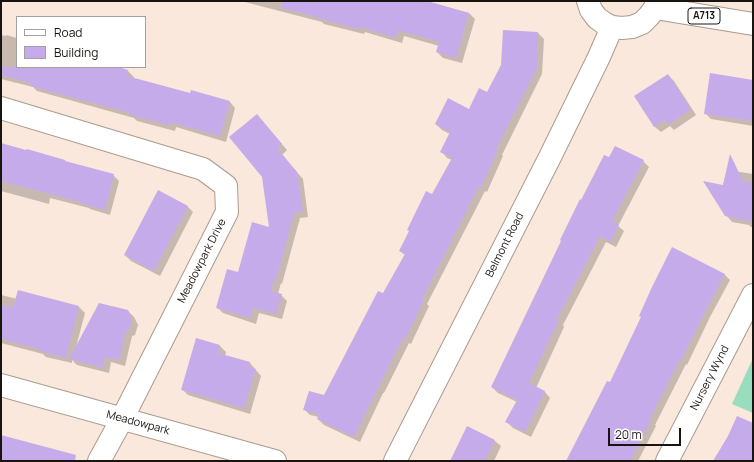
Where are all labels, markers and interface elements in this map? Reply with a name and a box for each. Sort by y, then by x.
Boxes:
road number: A713 [688,8,720,24]
legend [16,16,146,68]
text: Road [54,24,82,41]
text: Building [54,44,98,61]
street label: Belmont Road [483,210,527,280]
street label: Meadowpark Drive [175,217,229,305]
street label: Nursery Wynd [688,343,732,413]
street label: Meadowpark [105,408,171,438]
scale bar [610,420,683,446]
text: 20 m [615,426,642,443]

